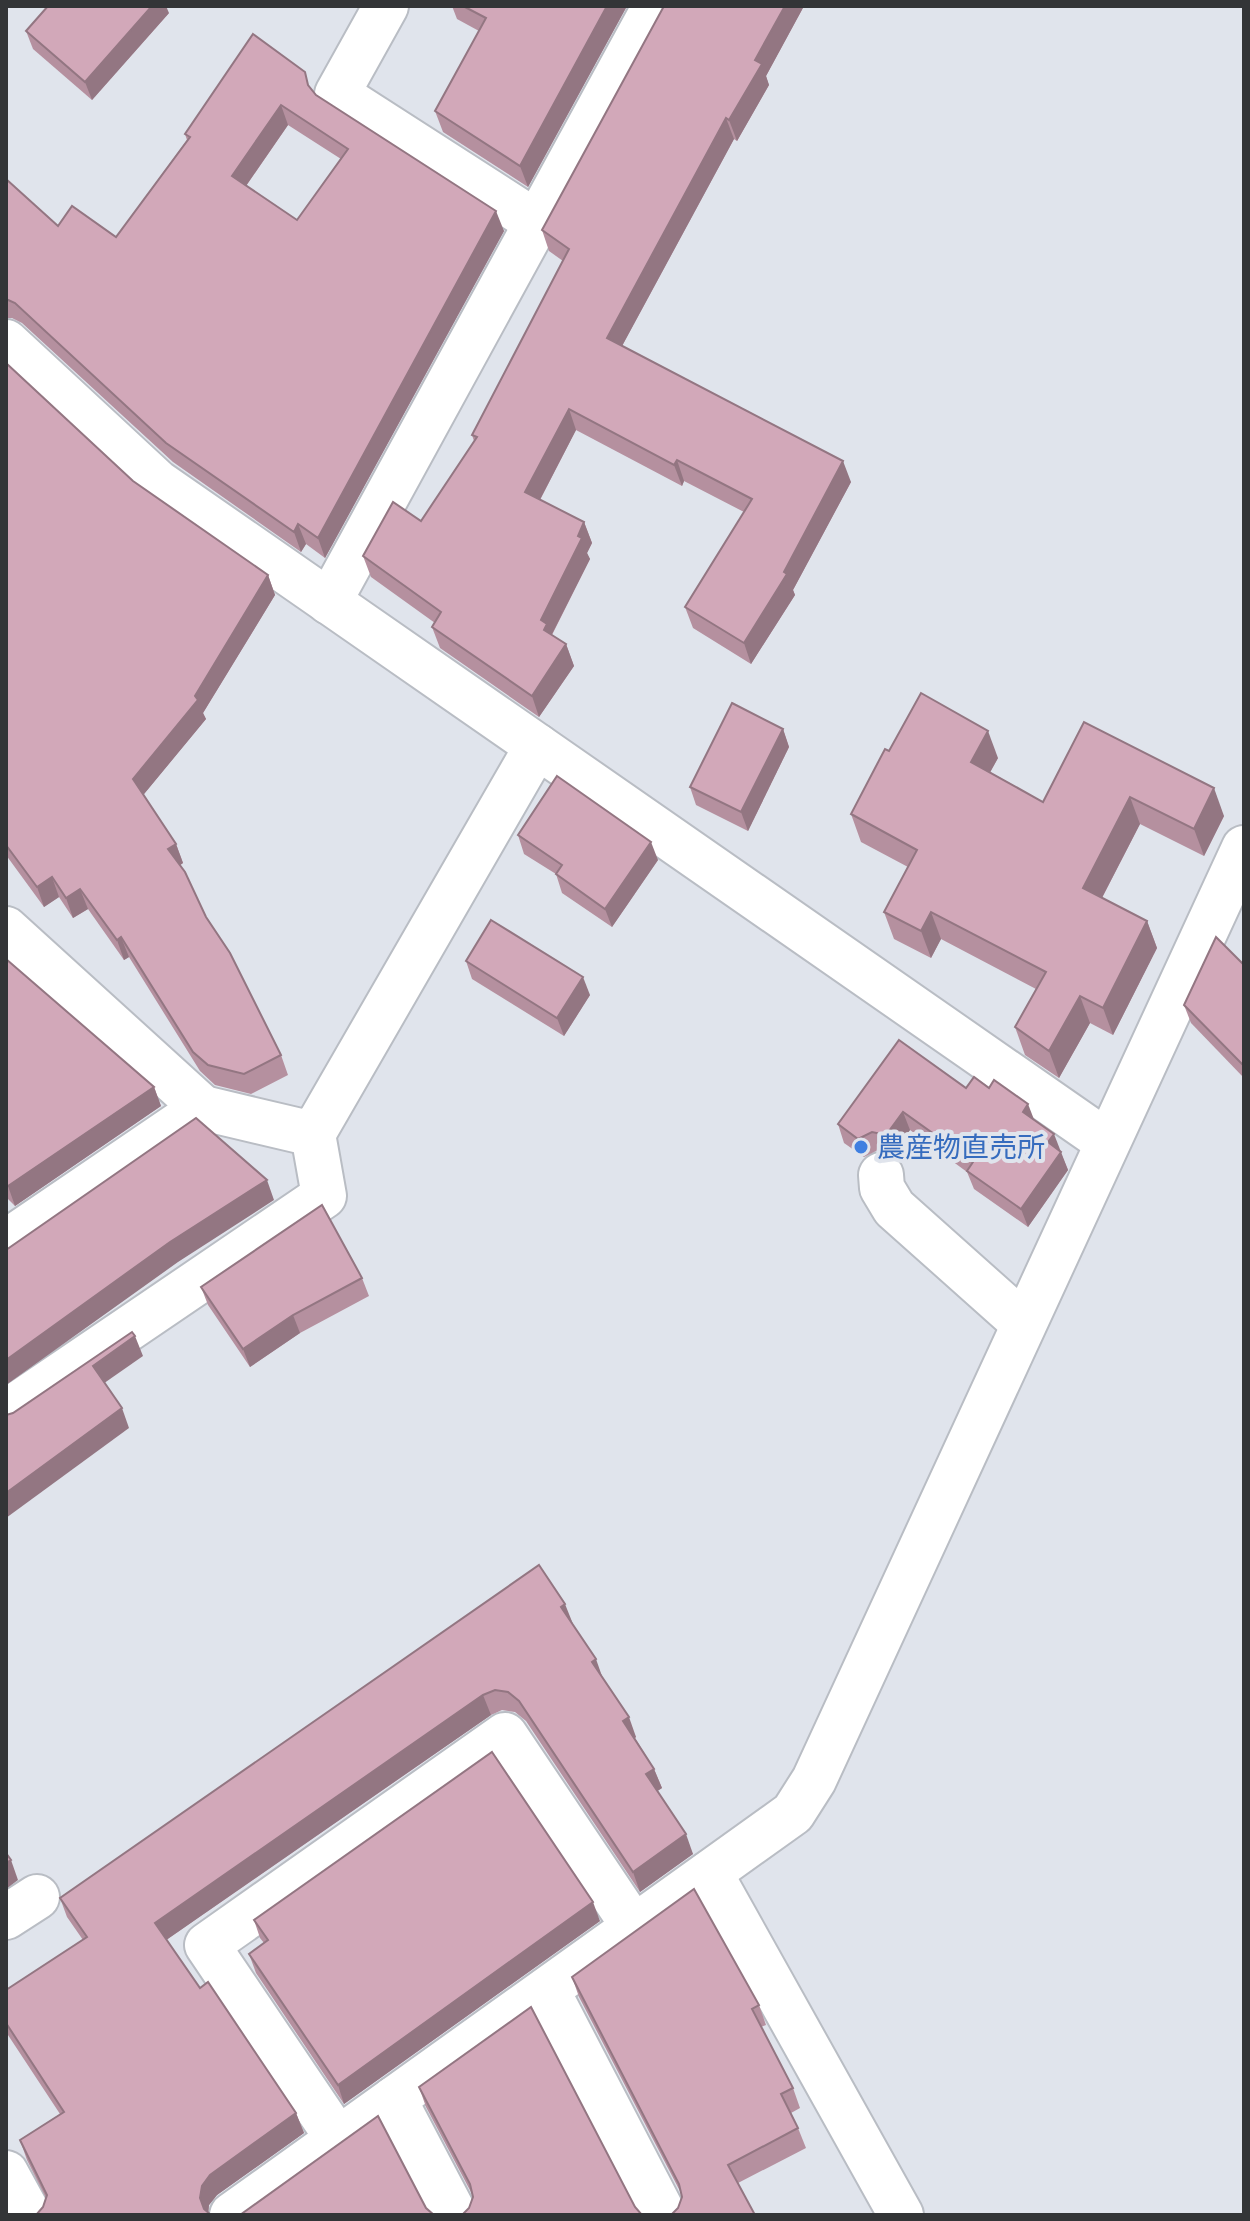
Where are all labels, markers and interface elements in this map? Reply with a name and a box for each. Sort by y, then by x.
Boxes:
place label: 農産物直売所 [877,1128,1045,1165]
marker: 農産物直売所 [852,1138,870,1156]

